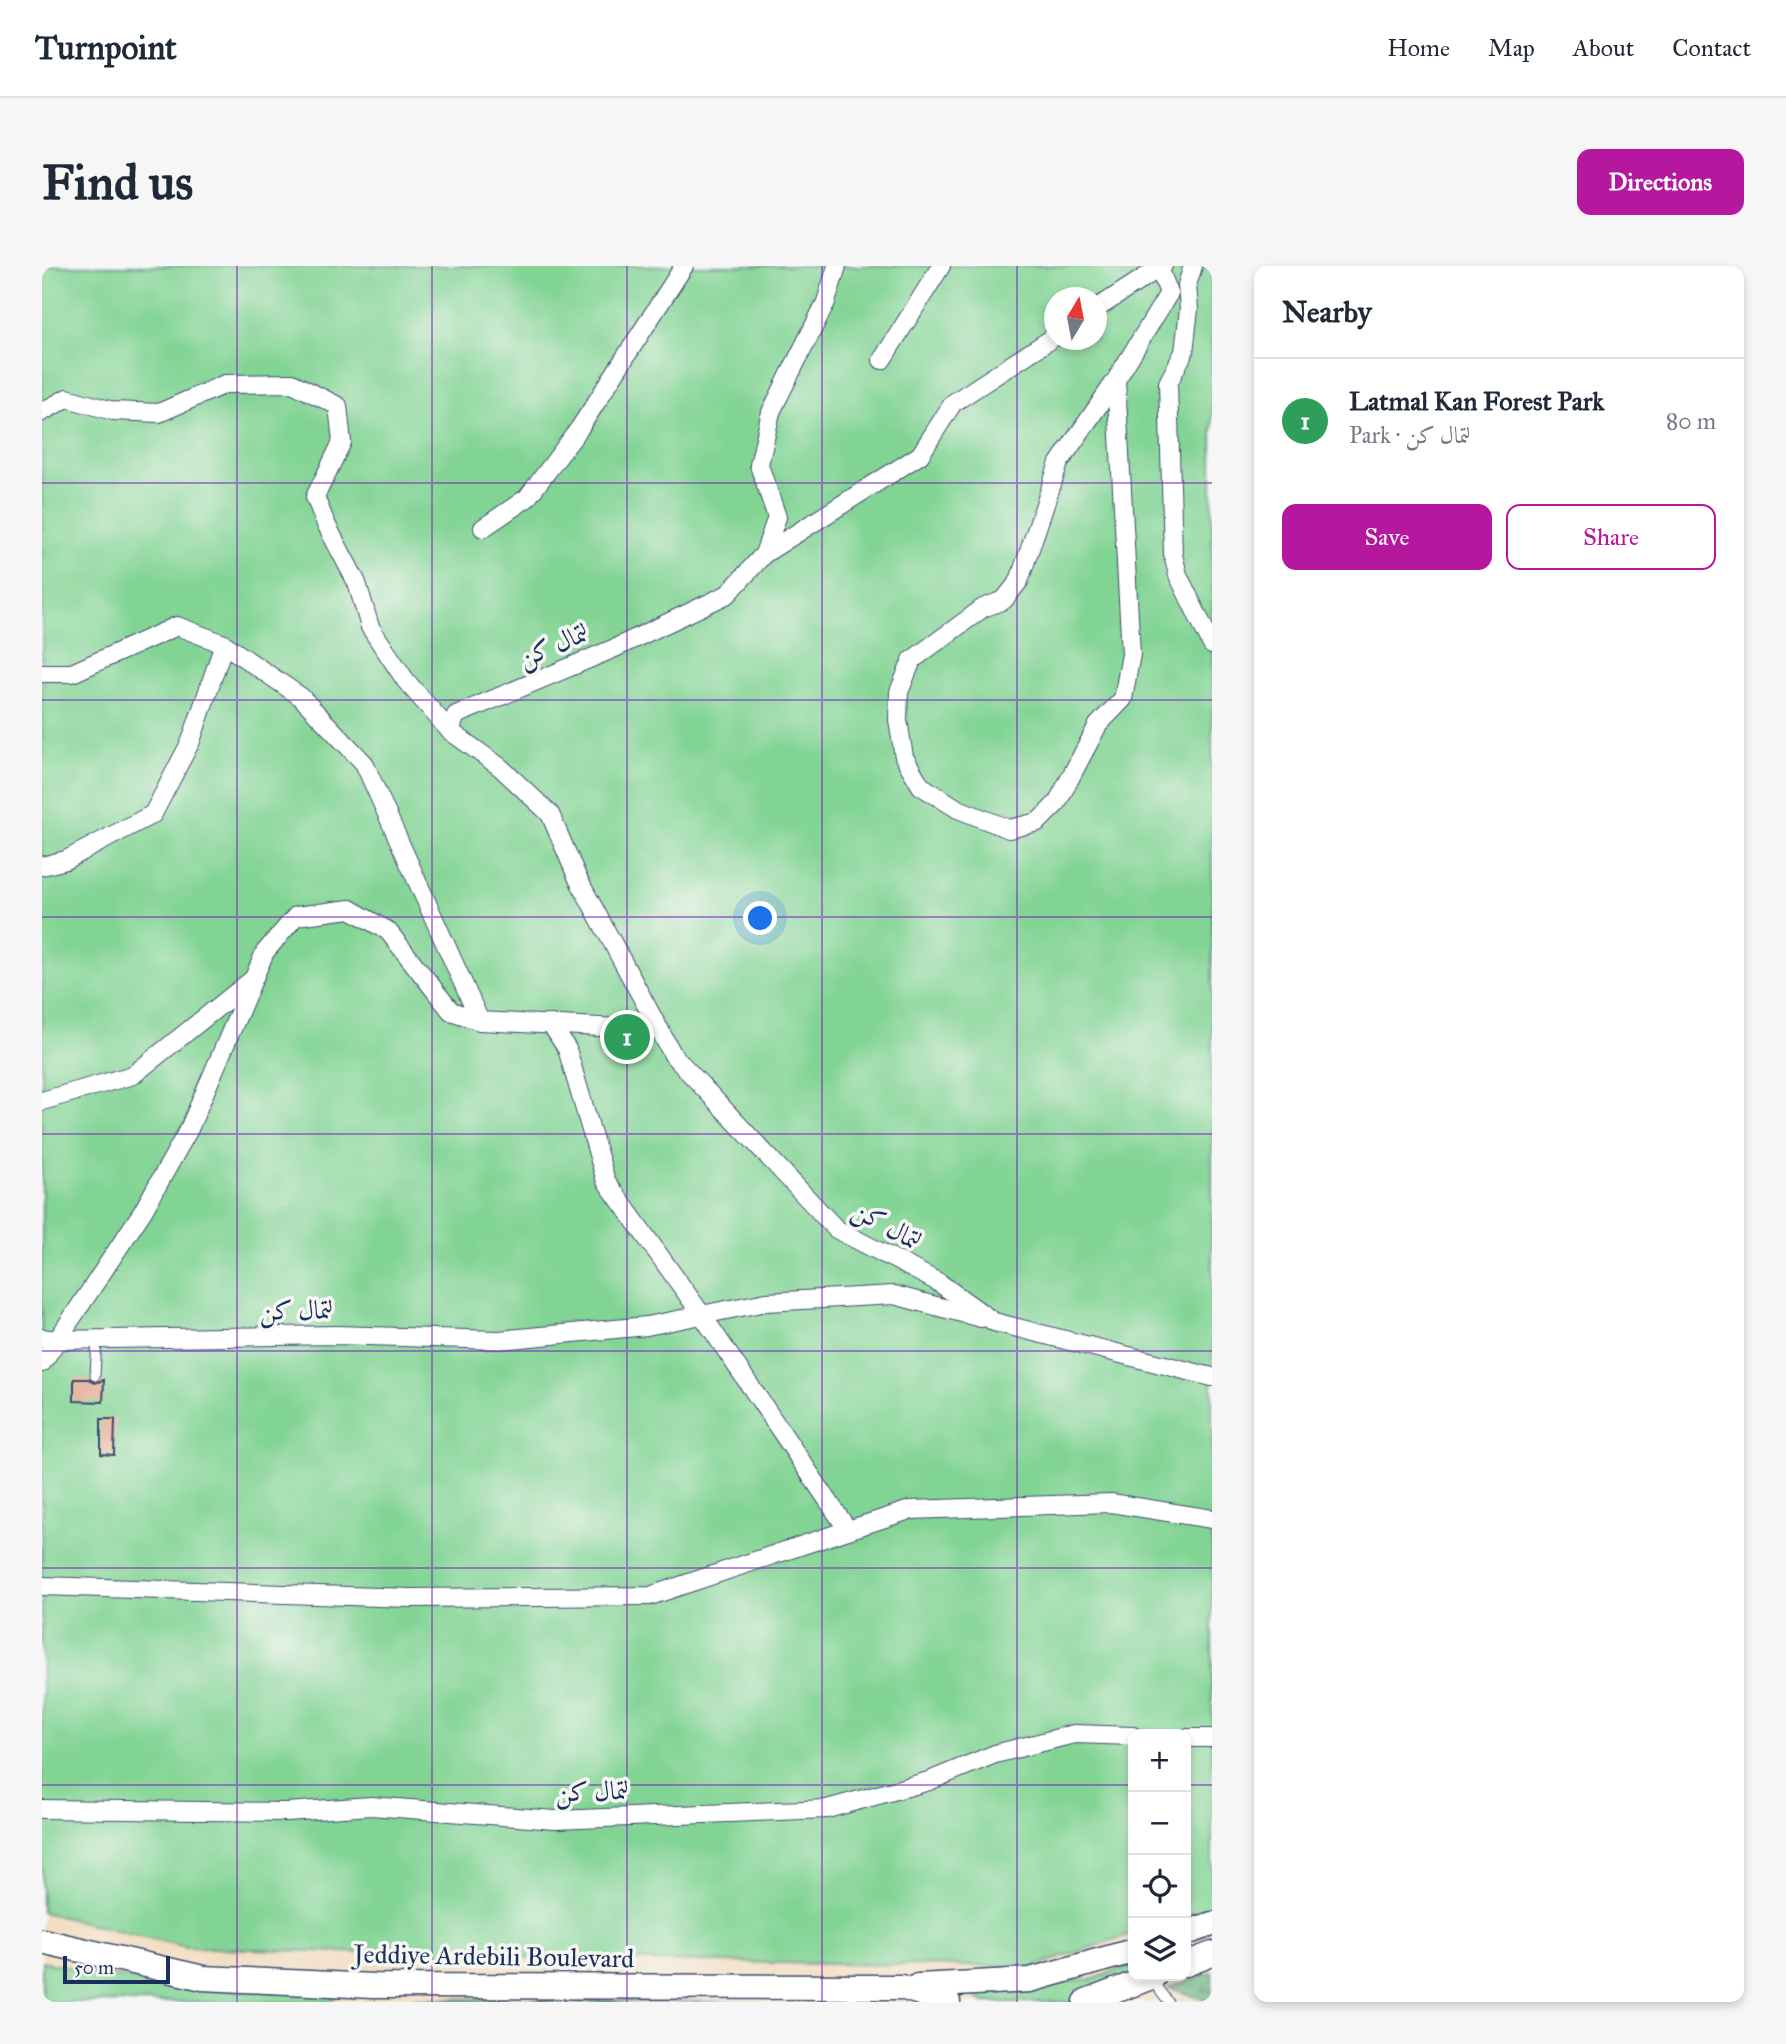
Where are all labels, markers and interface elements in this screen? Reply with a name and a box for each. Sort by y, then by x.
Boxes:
text: Turnpoint [35,28,177,68]
text: Home [1387,33,1450,63]
text: Map [1488,33,1535,63]
text: About [1573,33,1634,63]
text: Contact [1672,33,1751,63]
button: Directions [1577,149,1744,215]
text: Find us [42,153,193,212]
north arrow [1044,287,1107,350]
text: Nearby [1282,294,1372,330]
text: Latmal Kan Forest Park [1349,385,1604,417]
text: 1 [1300,407,1310,435]
text: 80 m [1666,407,1716,435]
text: Park · لتمال کن [1349,421,1470,449]
button: Save [1282,504,1492,570]
button: Share [1506,504,1716,570]
street label: لتمال کن [513,616,594,676]
your location [743,901,777,935]
pin: 1 [604,1011,650,1063]
street label: لتمال کن [846,1193,927,1259]
street label: لتمال کن [259,1293,333,1329]
map controls [1128,1729,1191,1981]
button: + [1128,1729,1191,1792]
street label: لتمال کن [555,1774,629,1810]
button: − [1128,1792,1191,1855]
button: locate [1128,1855,1191,1918]
button: layers [1128,1918,1191,1981]
street label: Jeddiye Ardebili Boulevard [350,1938,635,1974]
scale bar [63,1953,170,1985]
text: 50 m [74,1956,114,1979]

